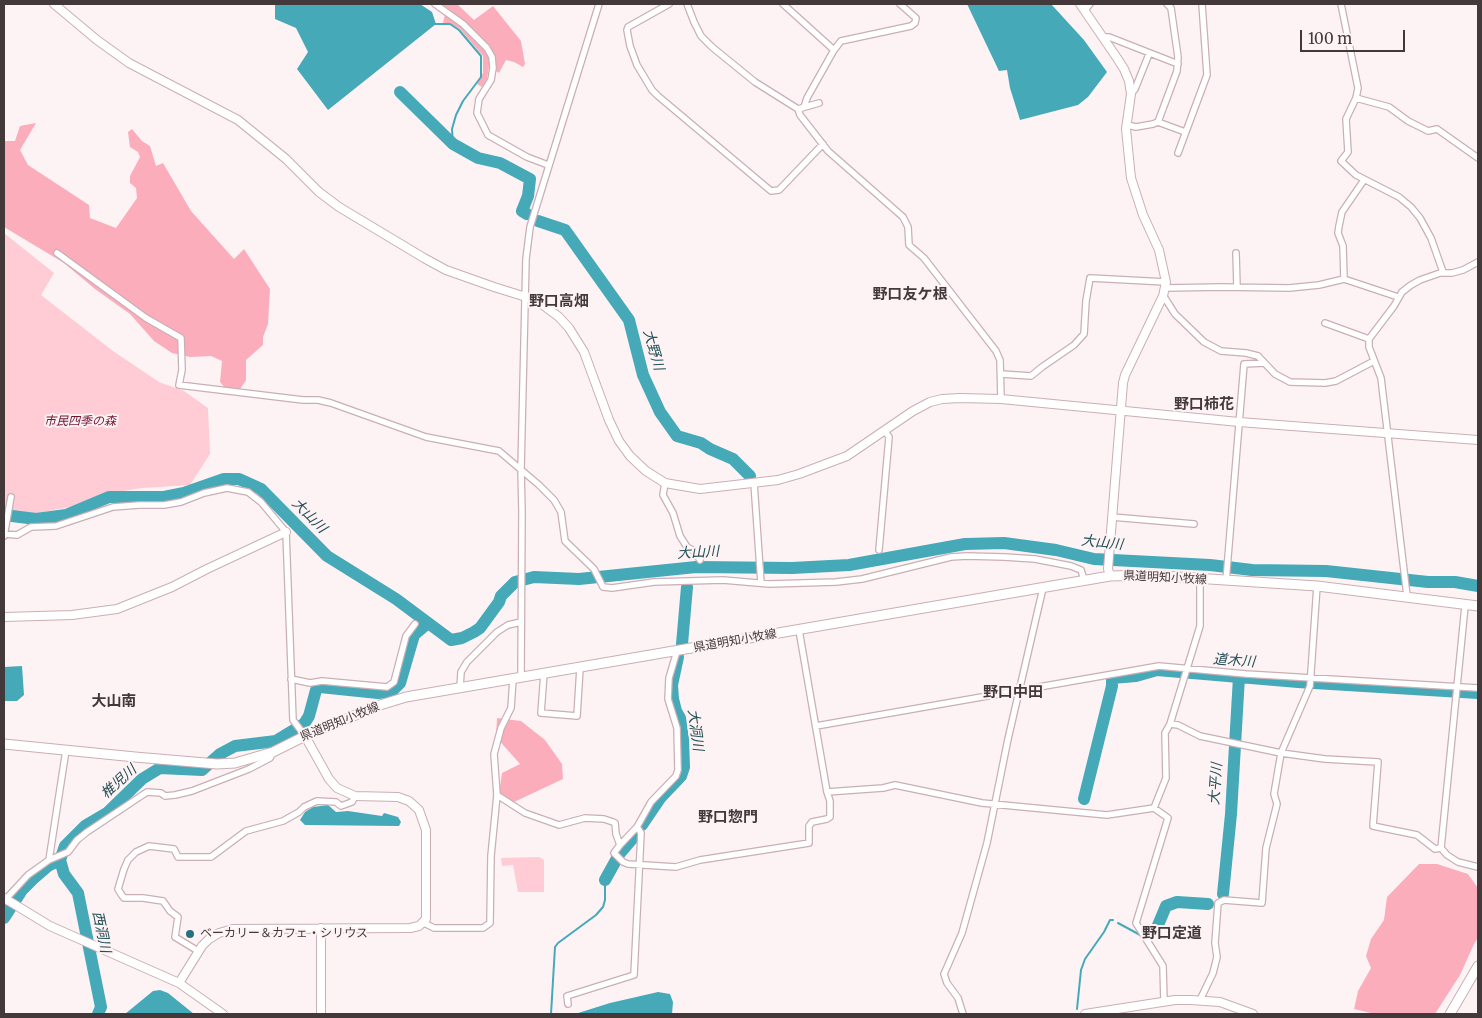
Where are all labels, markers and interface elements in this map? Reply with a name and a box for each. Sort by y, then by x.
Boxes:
scale bar [1302,20,1407,52]
text: 100 m [1308,29,1352,48]
district label: 野口友ケ根 [873,286,947,304]
district label: 野口高畑 [529,293,589,311]
water label: 大野川 [639,327,667,373]
district label: 野口柿花 [1174,396,1234,414]
park label: 市民四季の森 [44,415,116,429]
water label: 大山川 [288,495,330,537]
water label: 大山川 [1080,532,1124,554]
water label: 大山川 [677,544,719,562]
street label: 県道明知小牧線 [1123,569,1207,587]
street label: 県道明知小牧線 [692,627,778,655]
water label: 道木川 [1212,651,1256,671]
district label: 野口中田 [983,684,1043,702]
district label: 大山南 [92,693,136,711]
street label: 県道明知小牧線 [298,700,382,744]
water label: 大洞川 [684,708,706,752]
water label: 椎児川 [98,762,140,802]
water label: 大平川 [1206,762,1226,806]
district label: 野口惣門 [698,809,758,827]
water label: 西洞川 [88,910,114,954]
district label: 野口定道 [1142,925,1202,943]
place label: ベーカリー＆カフェ・シリウス [200,927,368,941]
marker: ベーカリー＆カフェ・シリウス [184,928,196,940]

